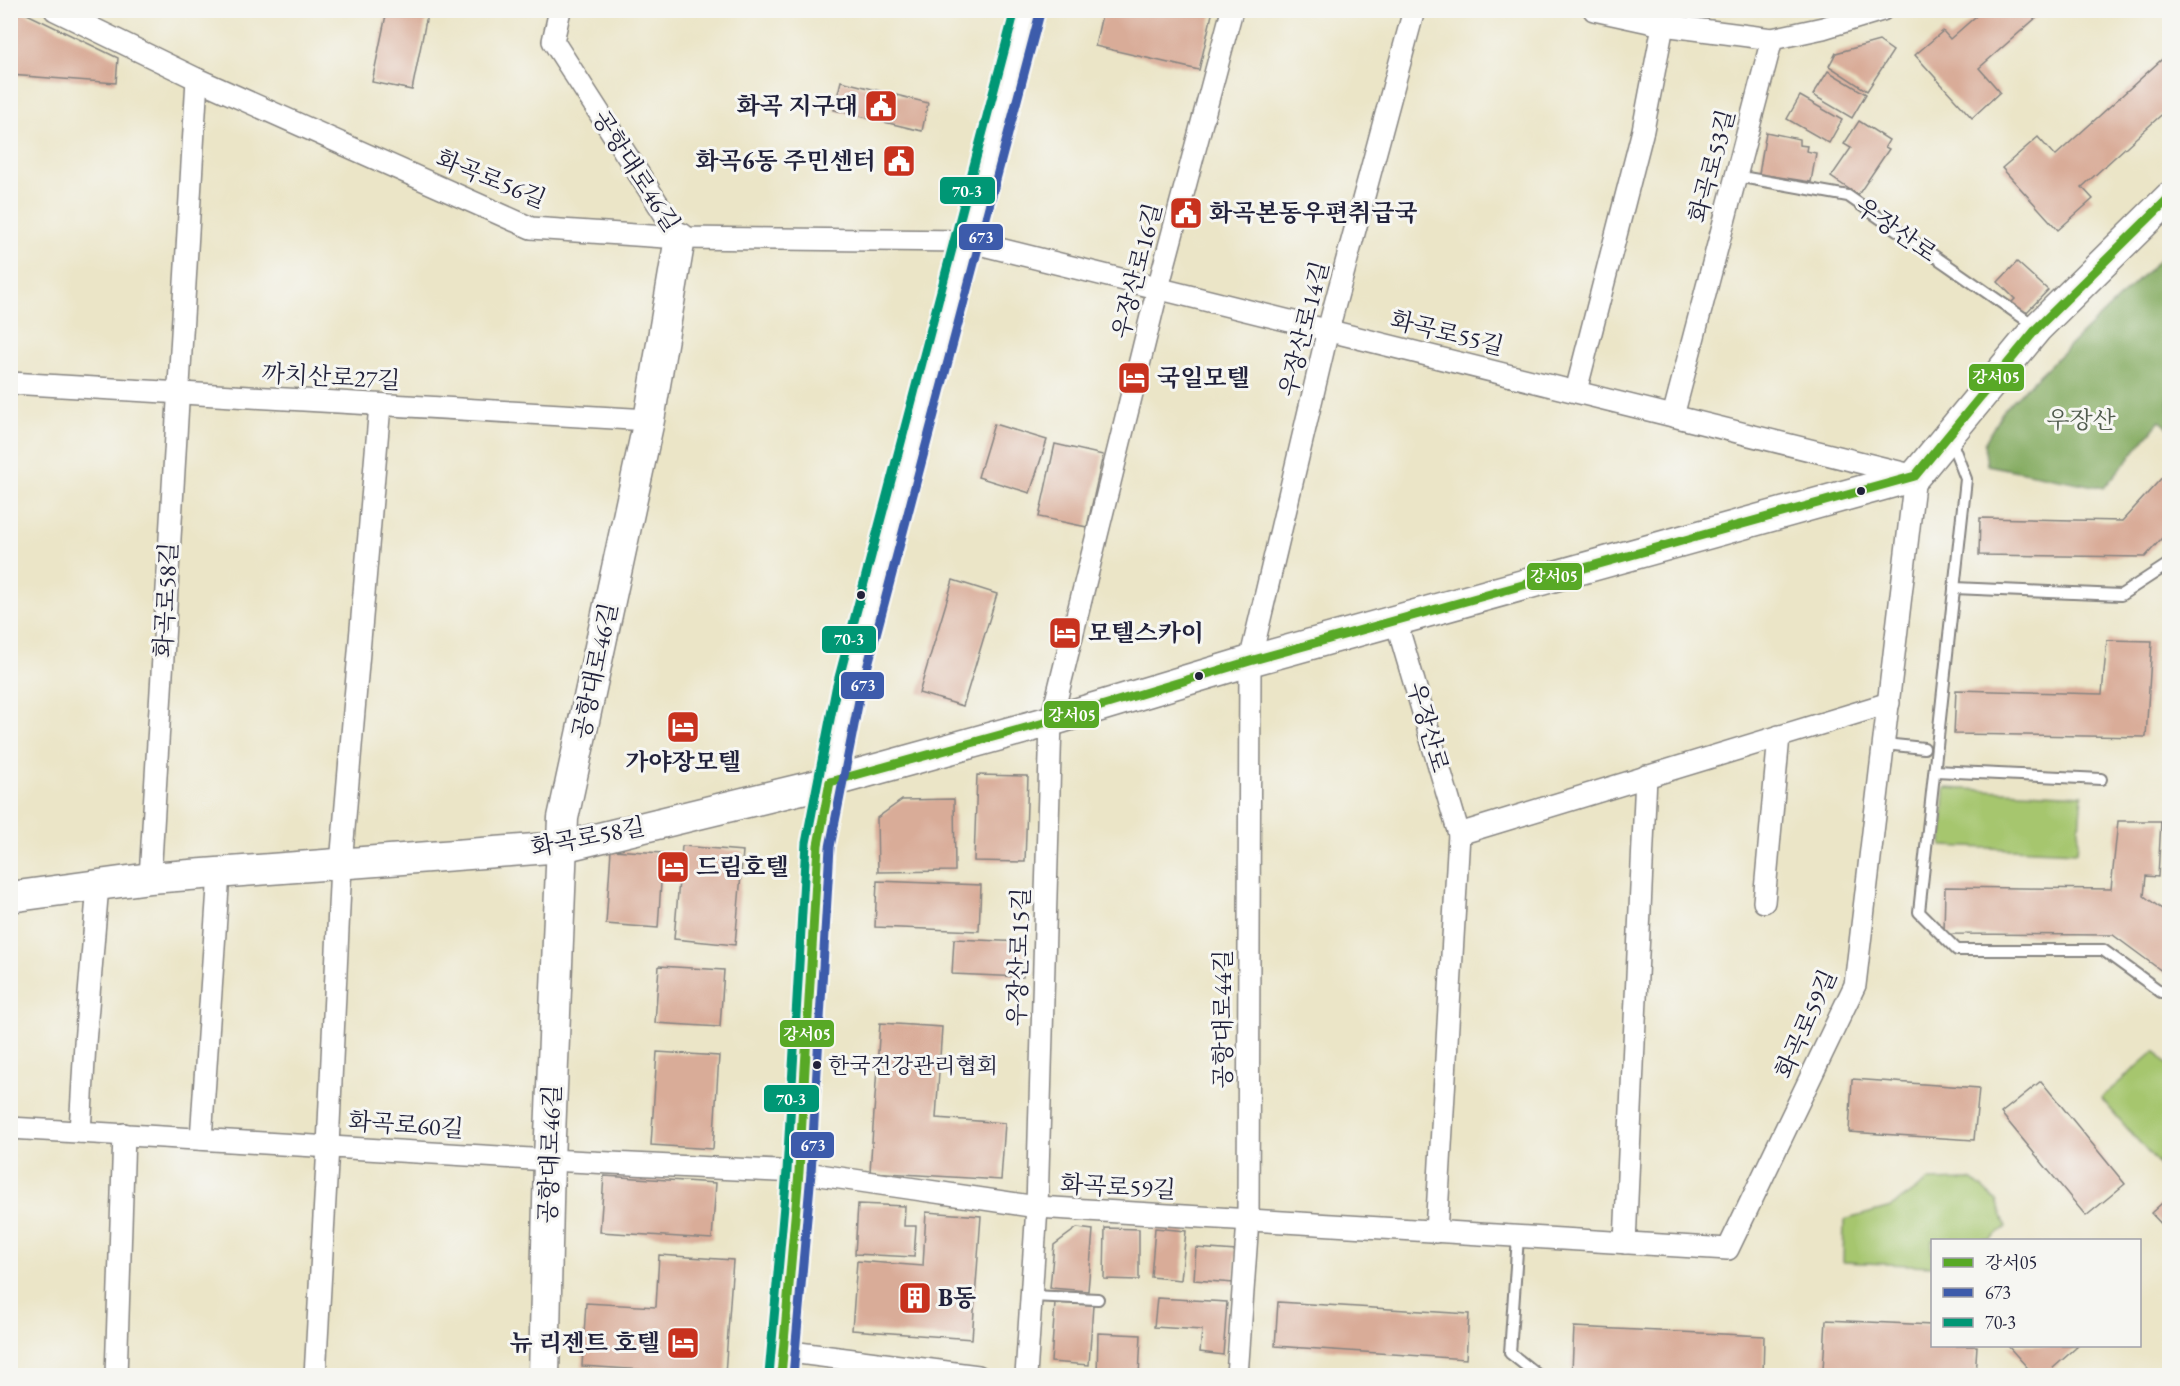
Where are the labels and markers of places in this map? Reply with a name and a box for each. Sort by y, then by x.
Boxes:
public building icon: 화곡 지구대 [863,88,899,124]
place label: 화곡 지구대 [736,90,858,121]
public building icon: 화곡6동 주민센터 [881,143,917,179]
place label: 화곡6동 주민센터 [695,145,876,176]
public building icon: 화곡본동우편취급국 [1168,195,1204,231]
place label: 화곡본동우편취급국 [1209,197,1418,228]
hotel icon: 국일모텔 [1116,360,1152,396]
place label: 국일모텔 [1157,362,1250,393]
unlabelled marker [1855,485,1867,497]
unlabelled marker [855,589,867,601]
hotel icon: 모텔스카이 [1047,615,1083,651]
place label: 모텔스카이 [1088,617,1204,648]
unlabelled marker [1193,670,1205,682]
hotel icon: 가야장모텔 [665,709,701,745]
place label: 가야장모텔 [625,746,741,777]
hotel icon: 드림호텔 [655,849,691,885]
place label: 드림호텔 [696,851,789,882]
place label: 한국건강관리협회 [828,1051,998,1080]
marker: 한국건강관리협회 [811,1059,823,1071]
building icon: B동 [897,1280,933,1316]
place label: B동 [938,1282,976,1313]
hotel icon: 뉴 리젠트 호텔 [665,1325,701,1361]
place label: 뉴 리젠트 호텔 [510,1327,660,1358]

